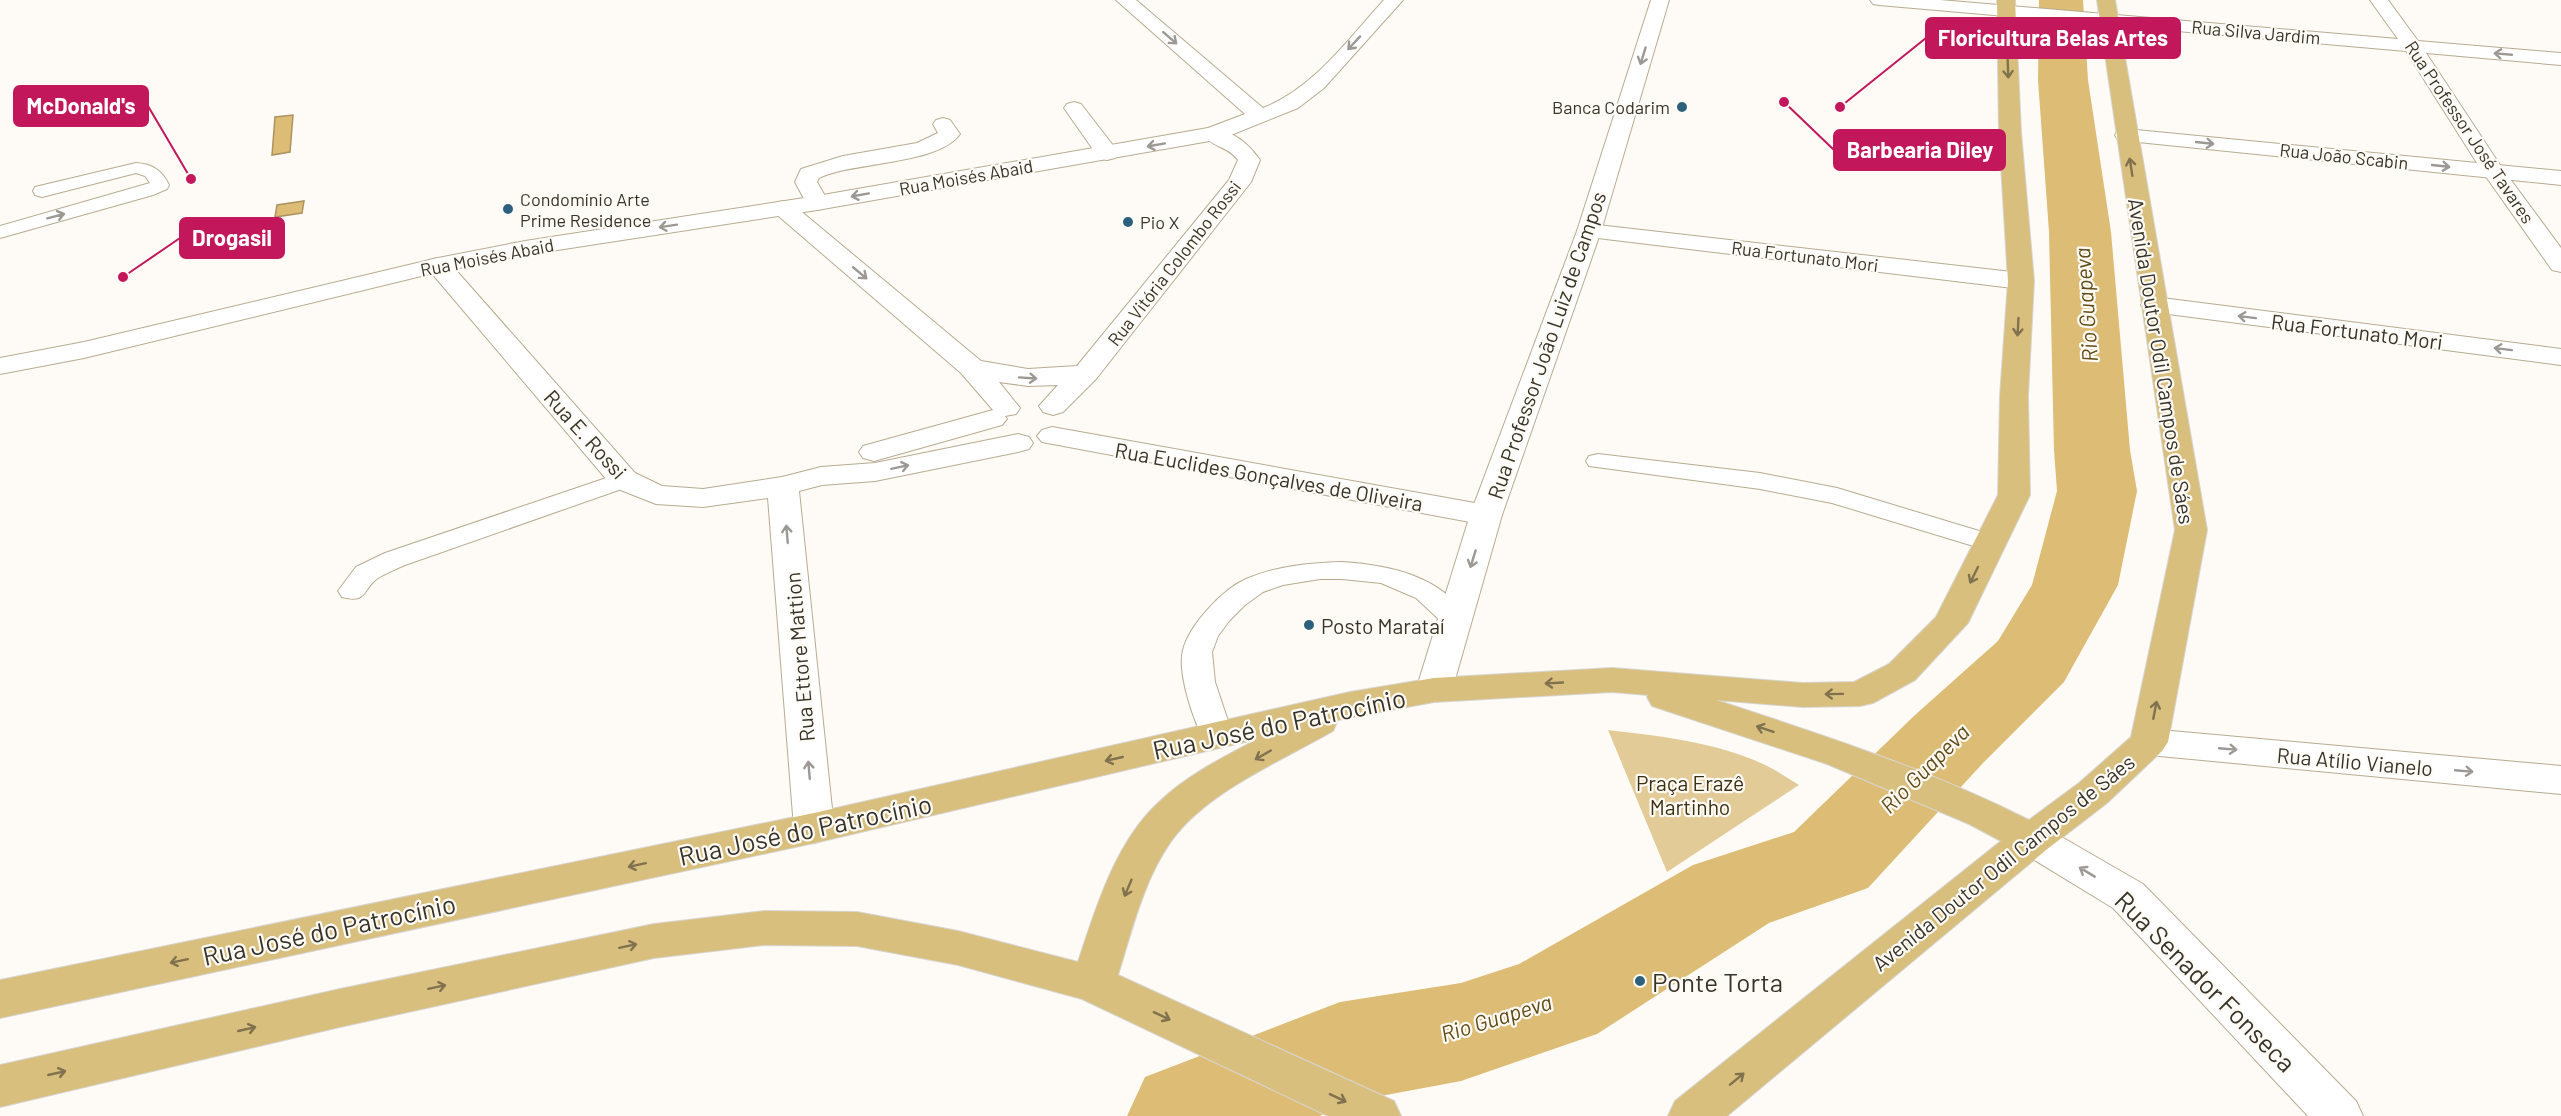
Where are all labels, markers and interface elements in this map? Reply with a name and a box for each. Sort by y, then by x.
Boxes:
street label: Rua Silva Jardim [2191,15,2321,49]
callout: Floricultura Belas Artes [1926,18,2180,58]
text: Floricultura Belas Artes [1938,24,2168,50]
one-way arrow [1162,31,1177,45]
one-way arrow [1348,35,1362,50]
street label: Rua Professor José Tavares [2401,37,2539,227]
one-way arrow [1637,46,1648,65]
one-way arrow [2493,48,2513,59]
one-way arrow [2002,59,2013,79]
callout: McDonald's [14,86,148,126]
text: McDonald's [26,92,136,118]
place label: Banca Codarim [1552,96,1670,118]
marker: Banca Codarim [1675,100,1689,114]
callout: Barbearia Diley [1834,130,2005,170]
text: Barbearia Diley [1847,136,1993,162]
one-way arrow [2195,138,2215,149]
street label: Rua João Scabin [2279,138,2409,174]
one-way arrow [1146,139,1166,150]
street label: Rua Moisés Abaid [897,154,1035,200]
one-way arrow [2125,157,2136,177]
one-way arrow [2431,161,2451,172]
street label: Rua Vitória Colombo Rossi [1103,176,1245,350]
place label: Condomínio Arte Prime Residence [520,188,651,231]
street label: Rua Professor João Luiz de Campos [1482,188,1610,502]
one-way arrow [851,190,870,201]
street label: Avenida Doutor Odil Campos de Sáes [2124,196,2200,526]
marker: Condomínio Arte Prime Residence [501,202,515,216]
one-way arrow [46,210,65,221]
place label: Pio X [1140,211,1179,233]
marker: Pio X [1121,215,1135,229]
callout: Drogasil [180,218,284,258]
one-way arrow [658,220,678,231]
text: Drogasil [192,224,272,250]
street label: Rua Moisés Abaid [418,233,556,281]
street label: Rua Fortunato Mori [1730,236,1880,276]
water label: Rio Guapeva [2068,247,2102,363]
one-way arrow [852,266,868,279]
street label: Rua Fortunato Mori [2270,308,2444,354]
one-way arrow [2238,311,2257,322]
one-way arrow [2013,316,2024,336]
one-way arrow [2494,344,2513,355]
one-way arrow [1018,373,1038,384]
street label: Rua E. Rossi [539,384,633,484]
street label: Rua Euclides Gonçalves de Oliveira [1113,437,1425,515]
one-way arrow [890,461,909,472]
one-way arrow [781,524,792,544]
one-way arrow [1467,549,1478,568]
one-way arrow [1968,566,1980,584]
street label: Rua Ettore Mattion [779,571,819,743]
place label: Posto Marataí [1321,613,1445,638]
marker: Posto Marataí [1302,618,1316,632]
one-way arrow [1544,678,1564,689]
street label: Rua José do Patrocínio [1150,681,1408,765]
one-way arrow [1825,688,1845,700]
one-way arrow [2150,701,2161,721]
water label: Rio Guapeva [1874,718,1974,818]
one-way arrow [1756,723,1775,734]
street label: Rua Atílio Vianelo [2276,742,2434,780]
one-way arrow [2218,744,2238,755]
street label: Avenida Doutor Odil Campos de Sáes [1867,748,2139,976]
one-way arrow [1255,749,1272,761]
one-way arrow [1105,754,1125,765]
one-way arrow [803,760,814,780]
one-way arrow [2454,766,2474,777]
park label: Praça Erazê Martinho [1636,770,1744,819]
street label: Rua José do Patrocínio [676,787,934,871]
one-way arrow [628,860,647,871]
one-way arrow [2079,865,2096,877]
one-way arrow [1122,878,1133,896]
street label: Rua Senador Fonseca [2109,884,2303,1078]
street label: Rua José do Patrocínio [200,887,458,971]
one-way arrow [618,940,637,951]
one-way arrow [170,956,189,967]
place label: Ponte Torta [1652,966,1783,997]
marker: Ponte Torta [1633,974,1647,988]
one-way arrow [428,980,447,992]
water label: Rio Guapeva [1437,988,1555,1046]
one-way arrow [1152,1010,1170,1022]
one-way arrow [237,1023,256,1034]
one-way arrow [47,1066,66,1078]
one-way arrow [1729,1072,1744,1086]
one-way arrow [1329,1093,1347,1105]

